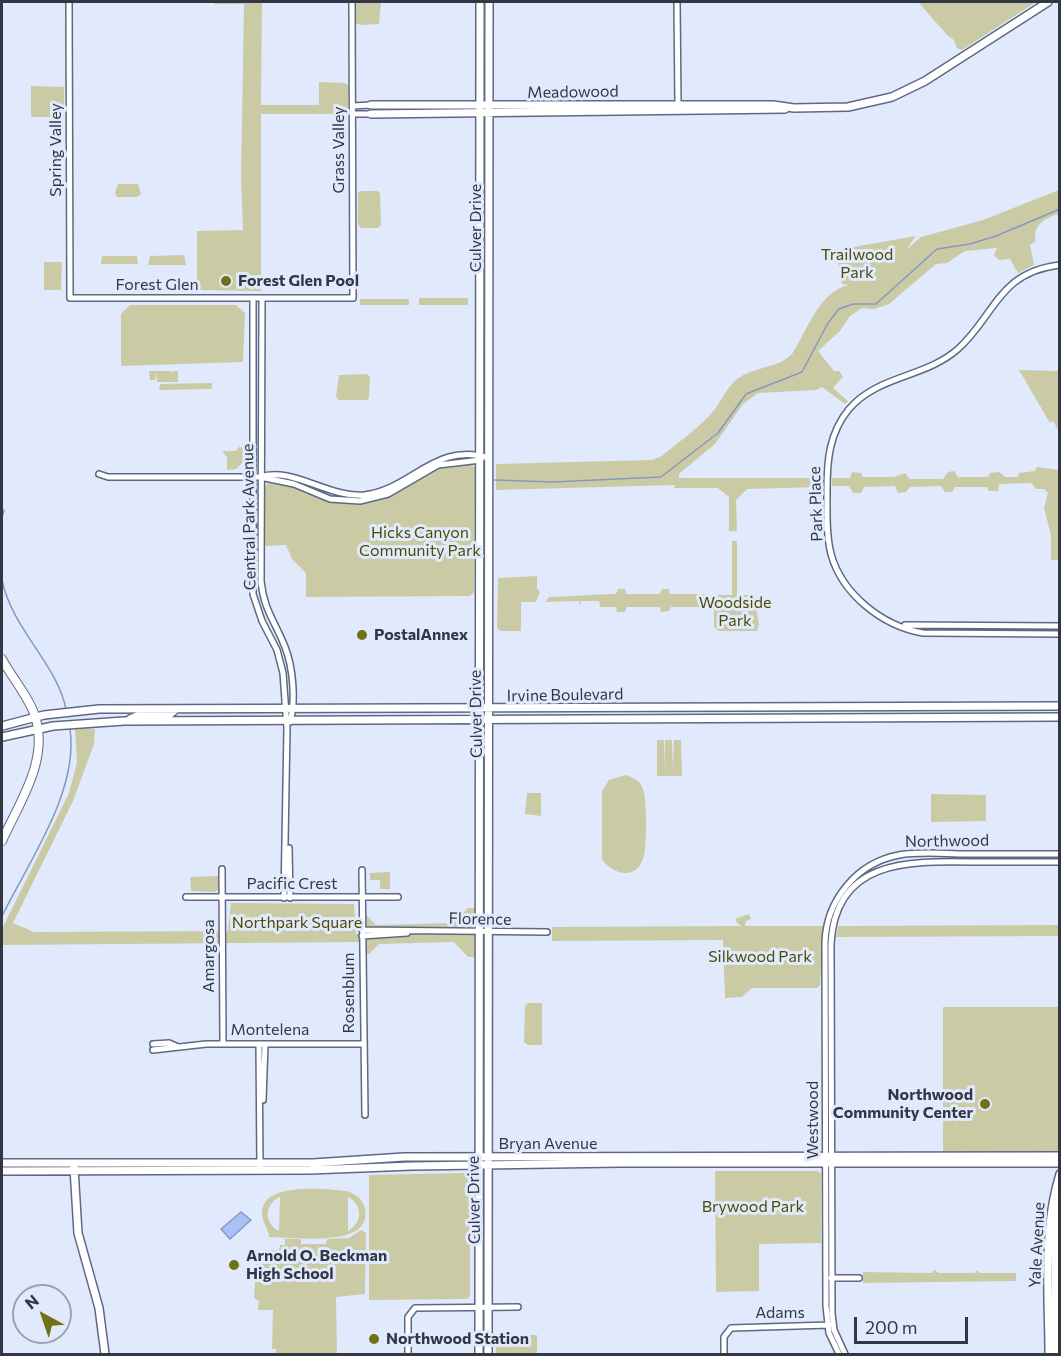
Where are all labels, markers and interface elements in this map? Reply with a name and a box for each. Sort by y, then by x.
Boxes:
street label: Meadowood [527,82,619,102]
street label: Spring Valley [46,103,66,197]
street label: Grass Valley [329,106,349,194]
street label: Culver Drive [466,184,486,272]
park label: Trailwood Park [821,245,893,283]
place label: Forest Glen Pool [238,271,359,291]
marker: Forest Glen Pool [219,274,233,288]
street label: Forest Glen [115,275,199,295]
street label: Central Park Avenue [238,443,260,591]
street label: Park Place [805,466,827,542]
park label: Hicks Canyon Community Park [359,523,481,561]
park label: Woodside Park [699,593,771,631]
place label: PostalAnnex [374,625,468,645]
marker: PostalAnnex [355,628,369,642]
street label: Culver Drive [466,670,486,758]
street label: Irvine Boulevard [506,684,624,706]
street label: Northwood [905,831,989,851]
street label: Pacific Crest [246,874,338,894]
street label: Florence [448,909,512,929]
park label: Northpark Square [232,913,362,933]
street label: Amargosa [199,919,219,993]
park label: Silkwood Park [708,947,812,967]
street label: Rosenblum [339,953,359,1033]
street label: Montelena [231,1020,309,1040]
street label: Westwood [803,1081,823,1159]
place label: Northwood Community Center [833,1085,973,1123]
marker: Northwood Community Center [978,1097,992,1111]
street label: Bryan Avenue [499,1134,597,1154]
street label: Culver Drive [464,1156,484,1244]
park label: Brywood Park [702,1197,804,1217]
street label: Yale Avenue [1025,1202,1049,1288]
place label: Arnold O. Beckman High School [246,1246,387,1284]
marker: Arnold O. Beckman High School [227,1258,241,1272]
north arrow [12,1284,72,1344]
text: N [21,1290,42,1312]
street label: Adams [755,1303,805,1323]
scale bar [857,1305,971,1343]
text: 200 m [865,1316,918,1338]
place label: Northwood Station [386,1329,529,1349]
marker: Northwood Station [367,1332,381,1346]

